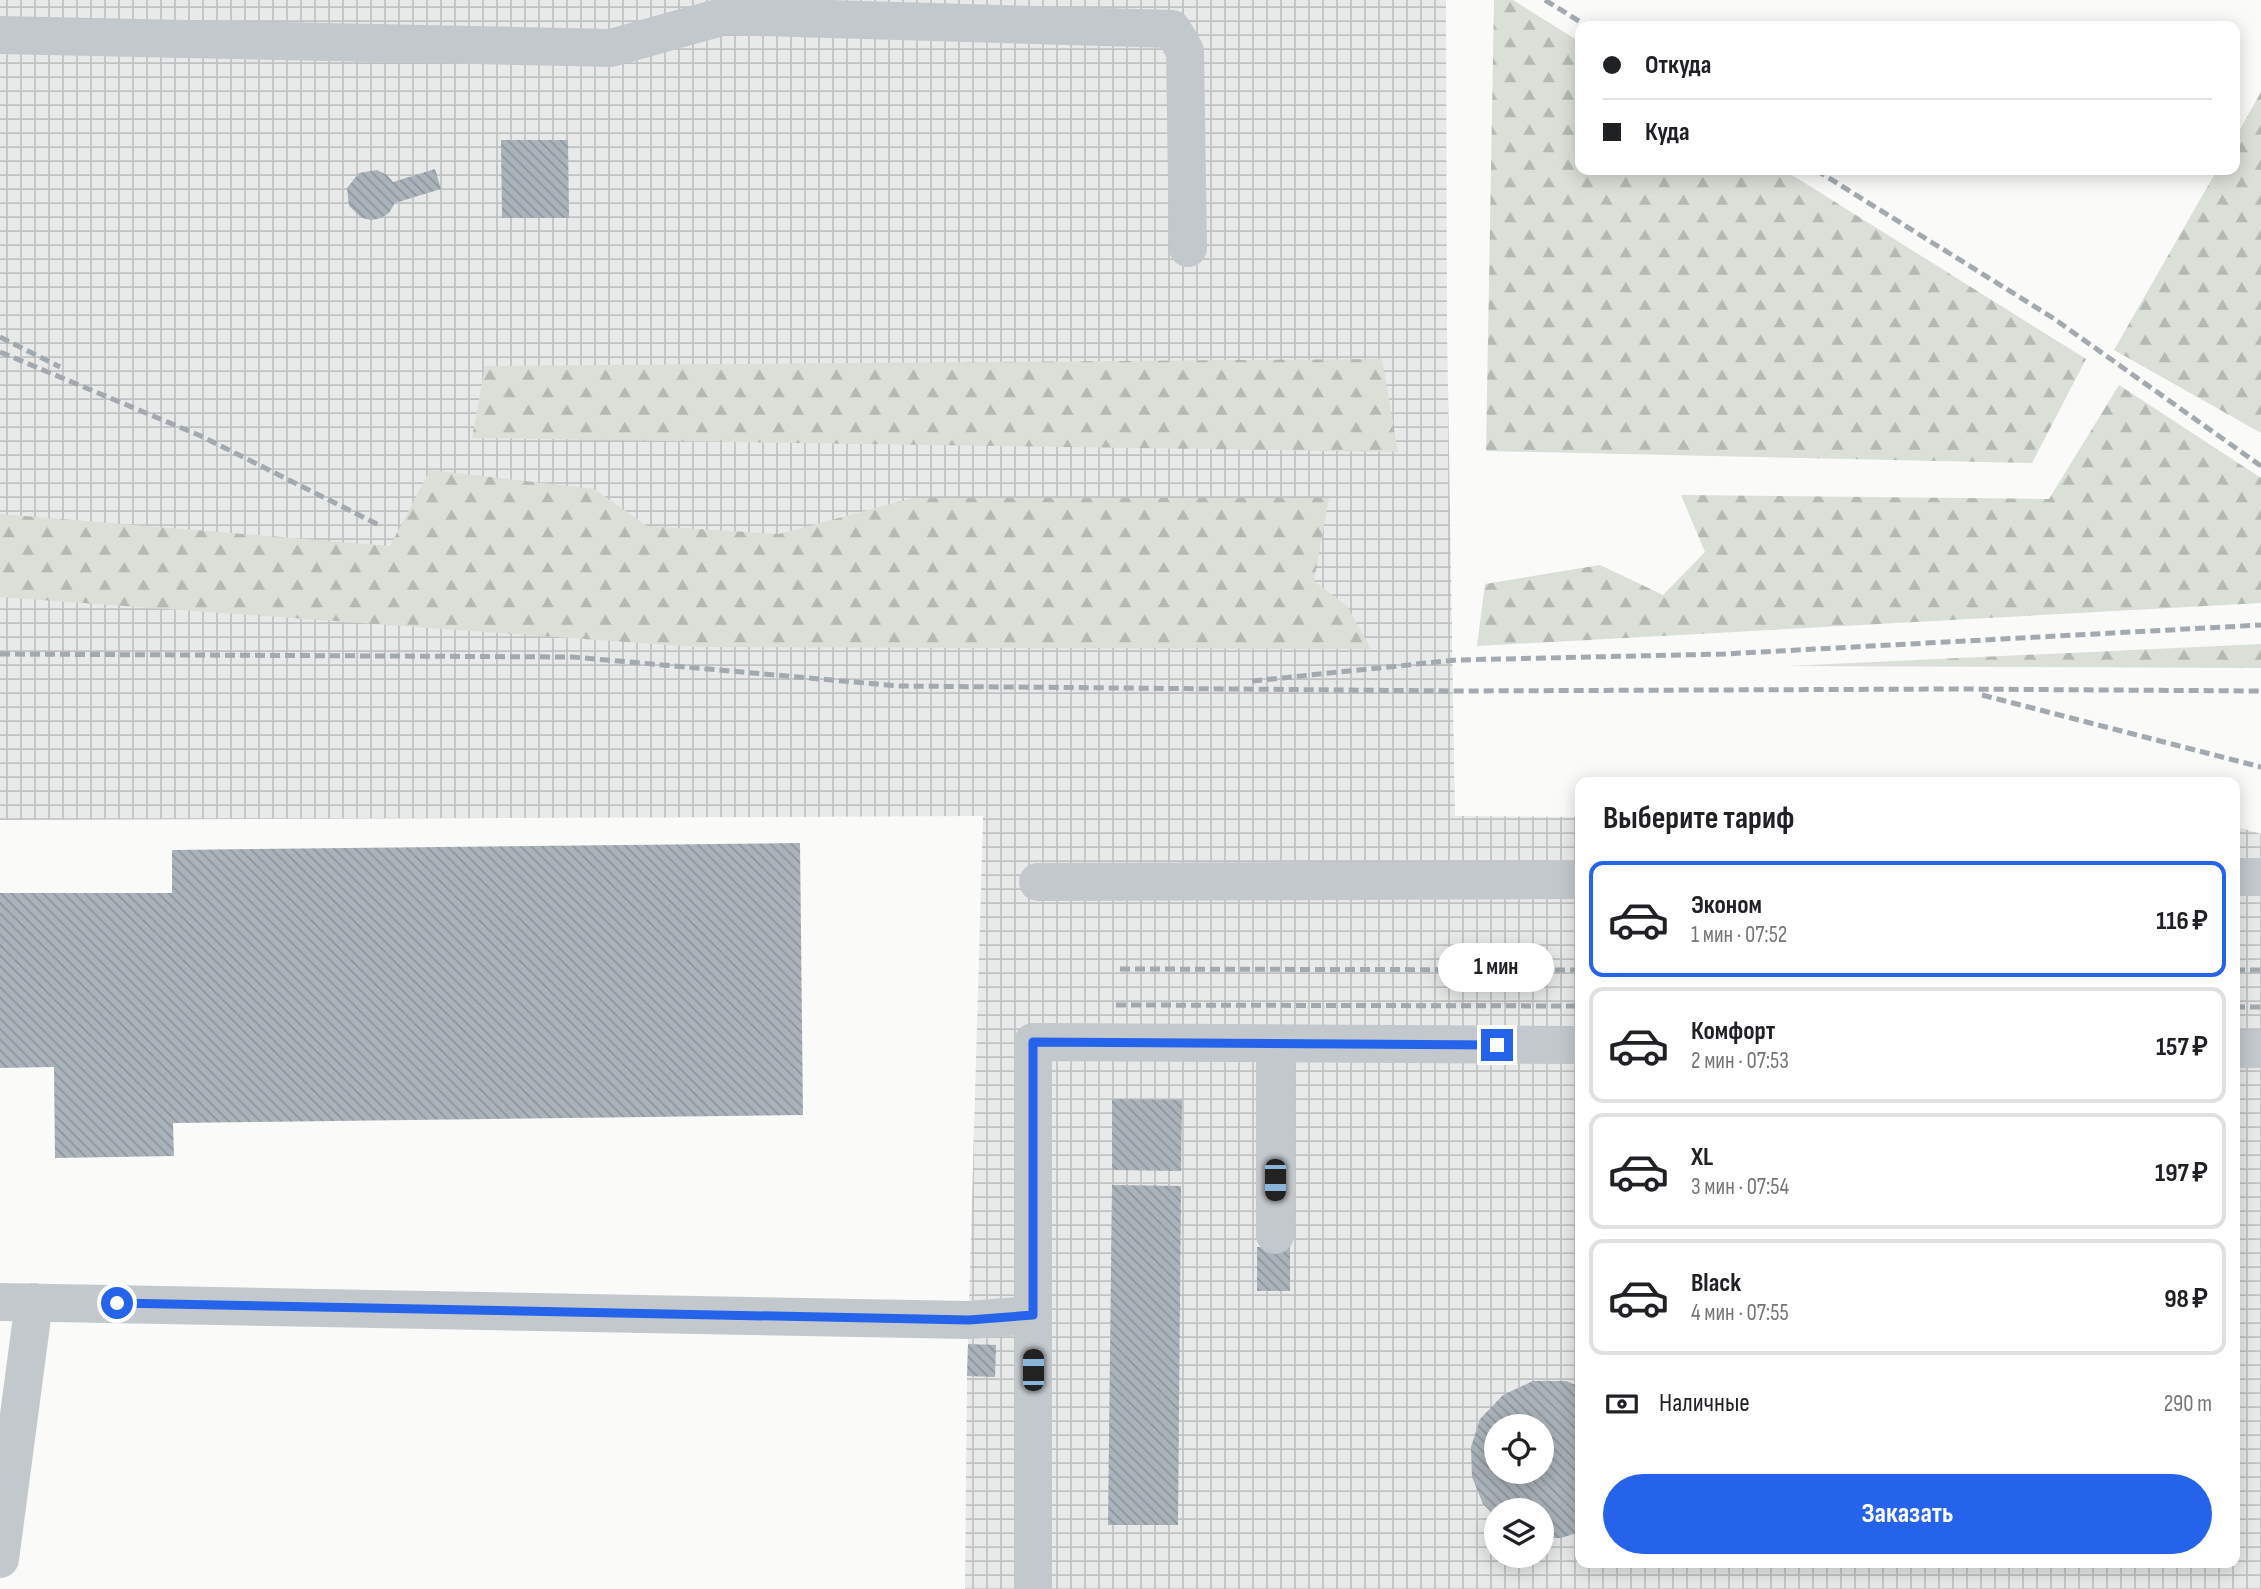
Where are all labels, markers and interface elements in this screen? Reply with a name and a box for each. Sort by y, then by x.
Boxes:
text: Откуда [1645,50,1711,81]
text: Куда [1645,117,1690,148]
text: Выберите тариф [1603,799,1794,838]
icon: car [1607,888,1670,951]
text: Эконом [1691,890,1762,921]
text: 116 ₽ [2156,906,2208,937]
text: 1 мин · 07:52 [1691,921,1787,949]
callout: 1 мин [1439,944,1555,992]
text: 1 мин [1474,953,1518,981]
icon: car [1607,1014,1670,1077]
text: Комфорт [1691,1016,1775,1047]
route end [1481,1029,1513,1061]
text: 157 ₽ [2156,1032,2208,1063]
text: 2 мин · 07:53 [1691,1047,1789,1075]
icon: car [1607,1140,1670,1203]
text: XL [1691,1142,1713,1173]
text: 197 ₽ [2155,1158,2208,1189]
car [1265,1159,1286,1201]
text: 3 мин · 07:54 [1691,1173,1789,1201]
icon: car [1607,1266,1670,1329]
text: Black [1691,1268,1741,1299]
text: 98 ₽ [2164,1284,2208,1315]
route start [101,1287,133,1319]
text: 4 мин · 07:55 [1691,1299,1789,1327]
car [1023,1349,1044,1391]
icon: cash [1603,1385,1641,1423]
text: Наличные [1659,1388,1750,1419]
text: 290 m [2164,1390,2212,1418]
map controls [1484,1414,1554,1568]
button: locate [1484,1414,1554,1484]
button: Заказать [1603,1474,2212,1554]
button: layers [1484,1498,1554,1568]

